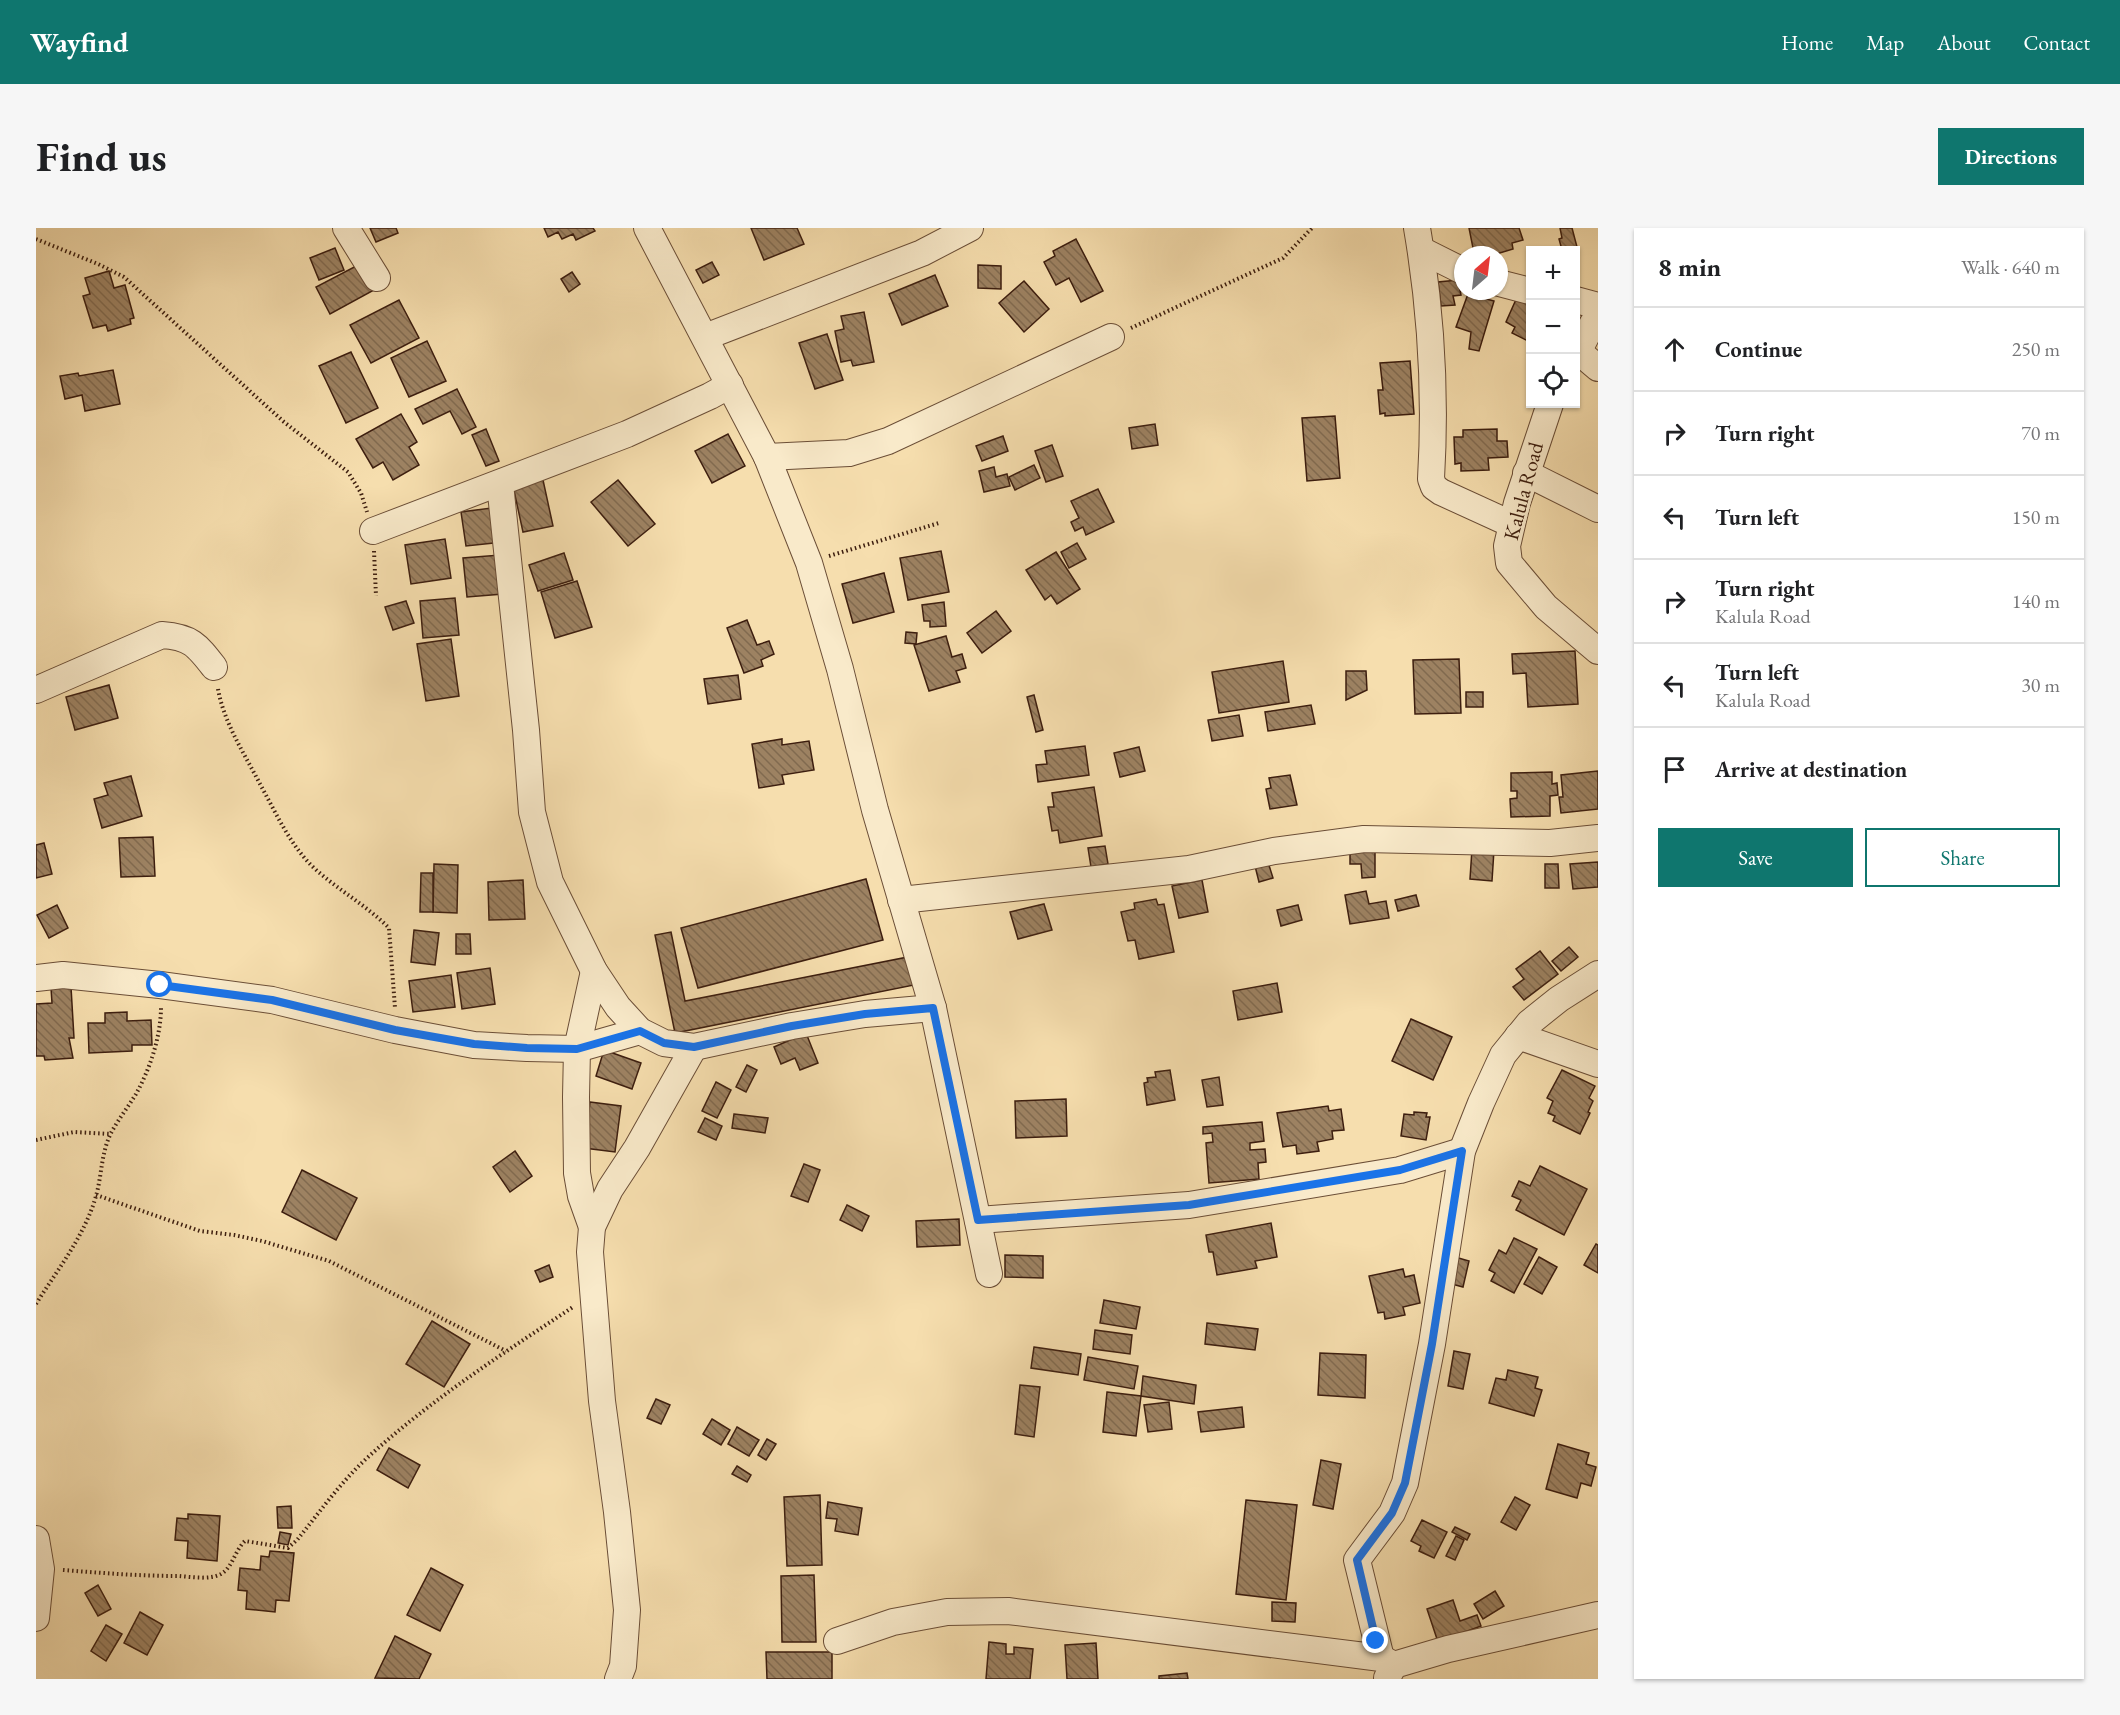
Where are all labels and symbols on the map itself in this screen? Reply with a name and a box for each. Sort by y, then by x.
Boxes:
north arrow [1454,246,1508,300]
street label: Kalula Road [1497,439,1549,543]
route start [146,971,172,997]
route end [1362,1627,1388,1653]

